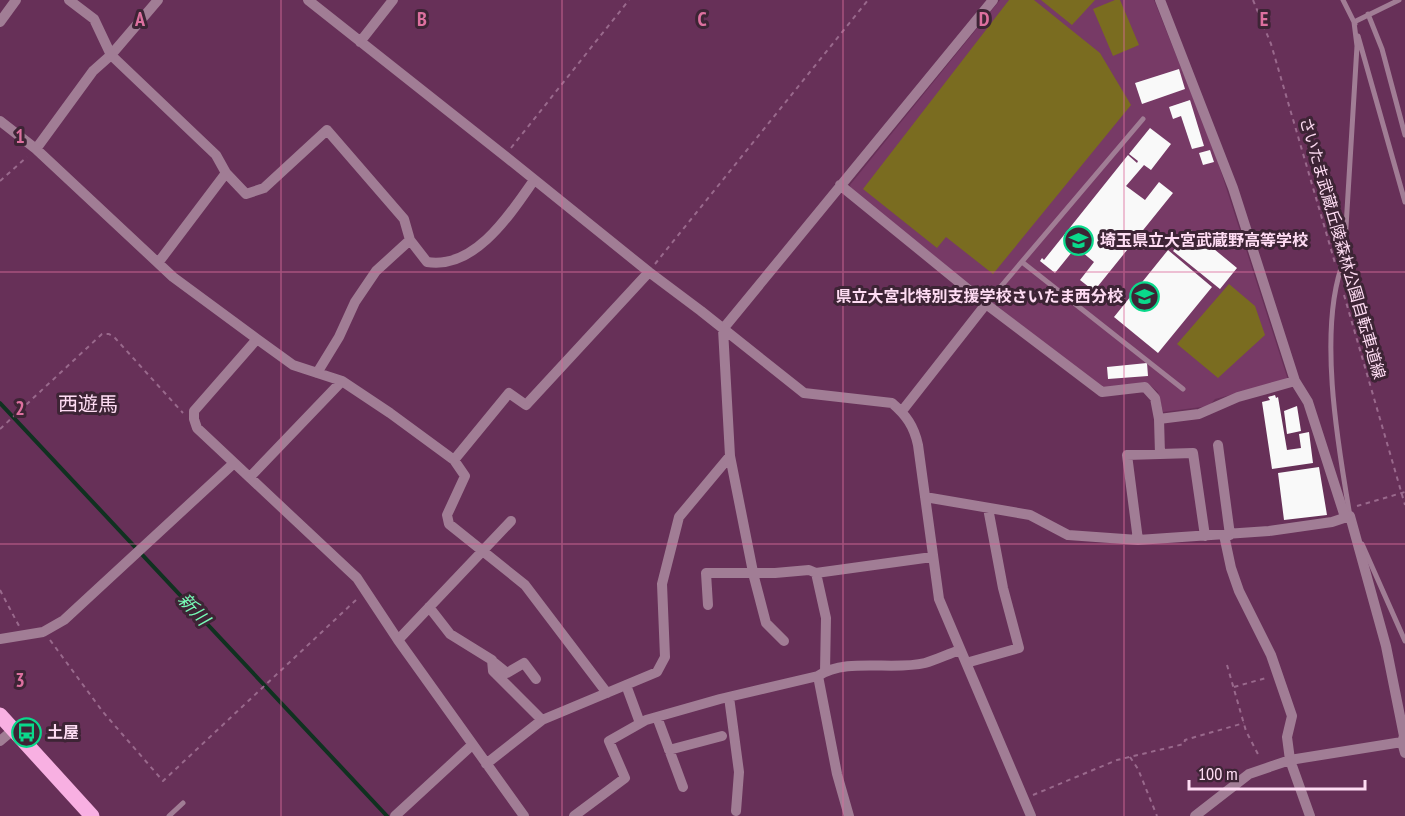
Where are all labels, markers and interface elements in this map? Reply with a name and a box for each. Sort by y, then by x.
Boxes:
text: A [134,6,146,32]
text: B [417,6,427,32]
text: C [697,6,707,32]
text: D [979,6,990,32]
text: E [1260,6,1268,32]
street label: さいたま武蔵丘陵森林公園自転車道線 [1296,115,1390,381]
text: 1 [15,123,25,149]
school or university icon: 埼玉県立大宮武蔵野高等学校 [1063,224,1095,256]
place label: 埼玉県立大宮武蔵野高等学校 [1100,230,1308,250]
school or university icon: 県立大宮北特別支援学校さいたま西分校 [1128,280,1160,312]
place label: 県立大宮北特別支援学校さいたま西分校 [835,286,1123,306]
district label: 西遊馬 [58,391,118,417]
text: 2 [15,395,25,421]
water label: 新川 [173,588,216,631]
text: 3 [15,667,25,693]
bus stop icon: 土屋 [10,716,42,748]
place label: 土屋 [47,722,79,742]
scale bar [1189,753,1364,791]
text: 100 m [1198,762,1238,785]

